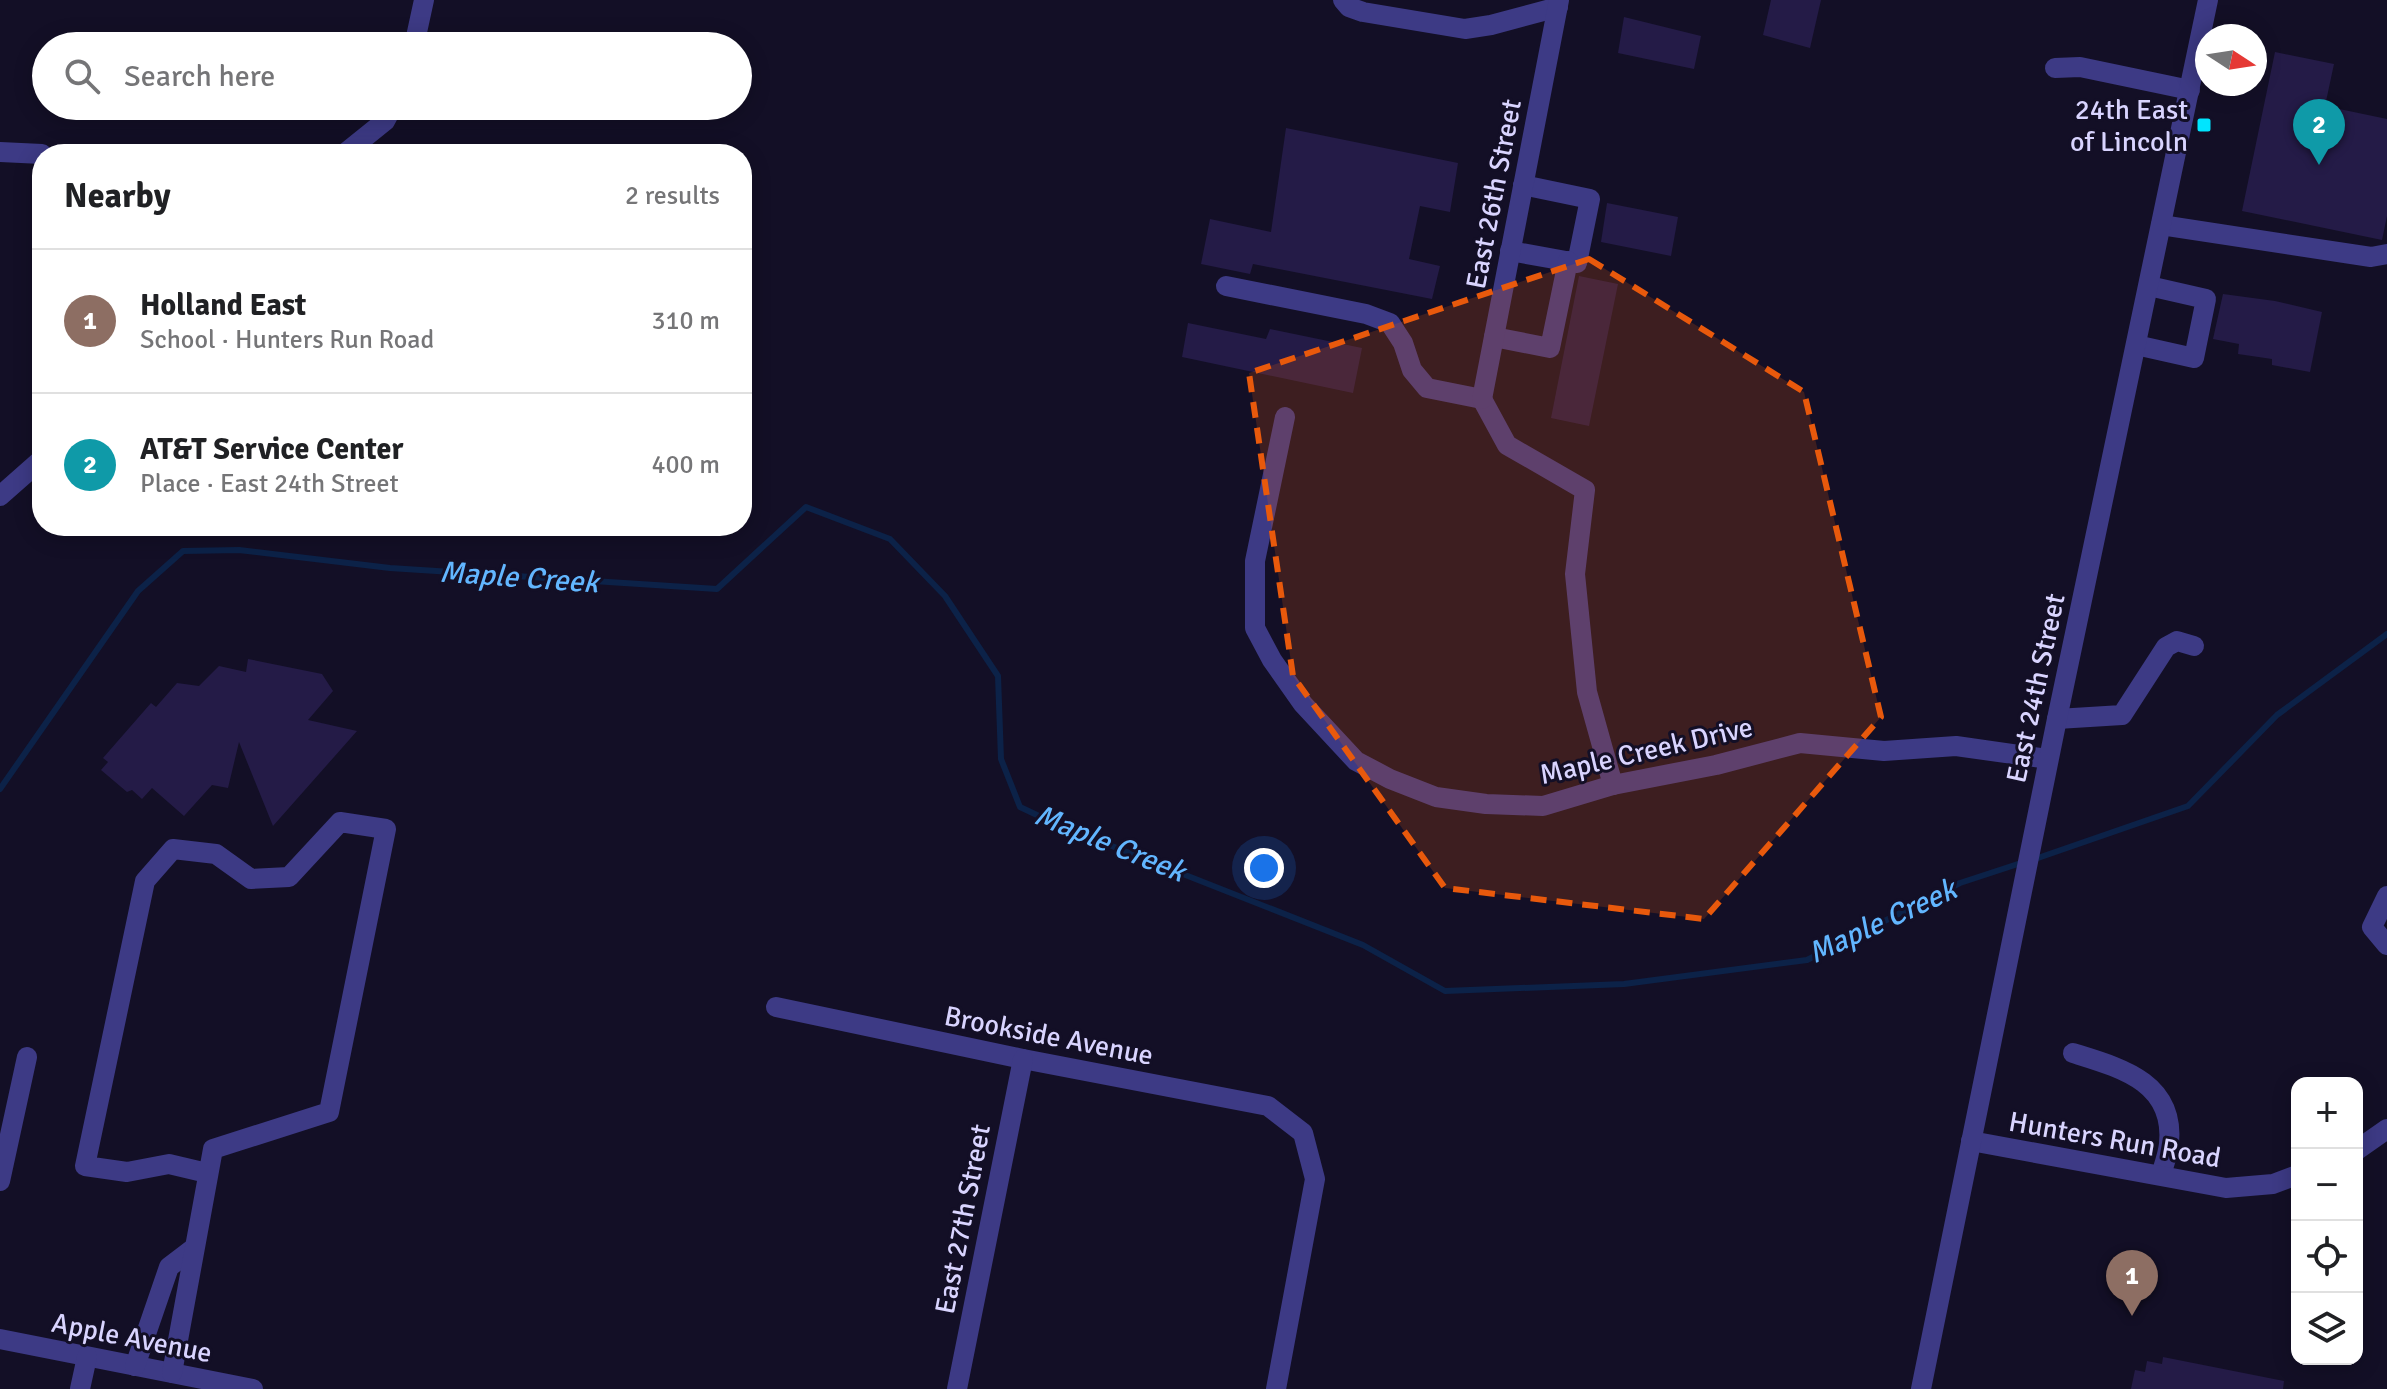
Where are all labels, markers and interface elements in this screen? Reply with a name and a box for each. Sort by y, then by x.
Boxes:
north arrow [2195,24,2267,96]
search box [32,32,752,120]
icon: search [60,54,104,98]
text: Search here [124,58,275,95]
place label: 24th East of Lincoln [2070,93,2188,159]
street label: East 26th Street [1459,96,1529,292]
pin: 2 [2293,99,2345,165]
marker: 24th East of Lincoln [2195,116,2213,134]
text: Nearby [64,175,171,217]
text: 2 results [625,180,720,212]
text: Holland East [140,287,306,324]
text: 1 [83,305,97,337]
text: 310 m [651,305,720,337]
text: School · Hunters Run Road [140,324,434,356]
text: AT&T Service Center [140,431,403,468]
text: 2 [83,449,97,481]
text: 400 m [651,449,720,481]
text: Place · East 24th Street [140,468,399,500]
water label: Maple Creek [438,553,603,602]
street label: East 24th Street [1999,590,2073,786]
street label: Maple Creek Drive [1537,710,1756,792]
water label: Maple Creek [1029,796,1193,892]
your location [1244,848,1284,888]
water label: Maple Creek [1802,870,1965,972]
street label: Brookside Avenue [942,999,1156,1073]
map controls [2291,1077,2363,1365]
button: + [2291,1077,2363,1149]
street label: Hunters Run Road [2006,1105,2223,1175]
street label: East 27th Street [928,1121,998,1317]
button: − [2291,1149,2363,1221]
button: locate [2291,1221,2363,1293]
pin: 1 [2106,1250,2158,1316]
button: layers [2291,1293,2363,1365]
street label: Apple Avenue [49,1306,215,1370]

